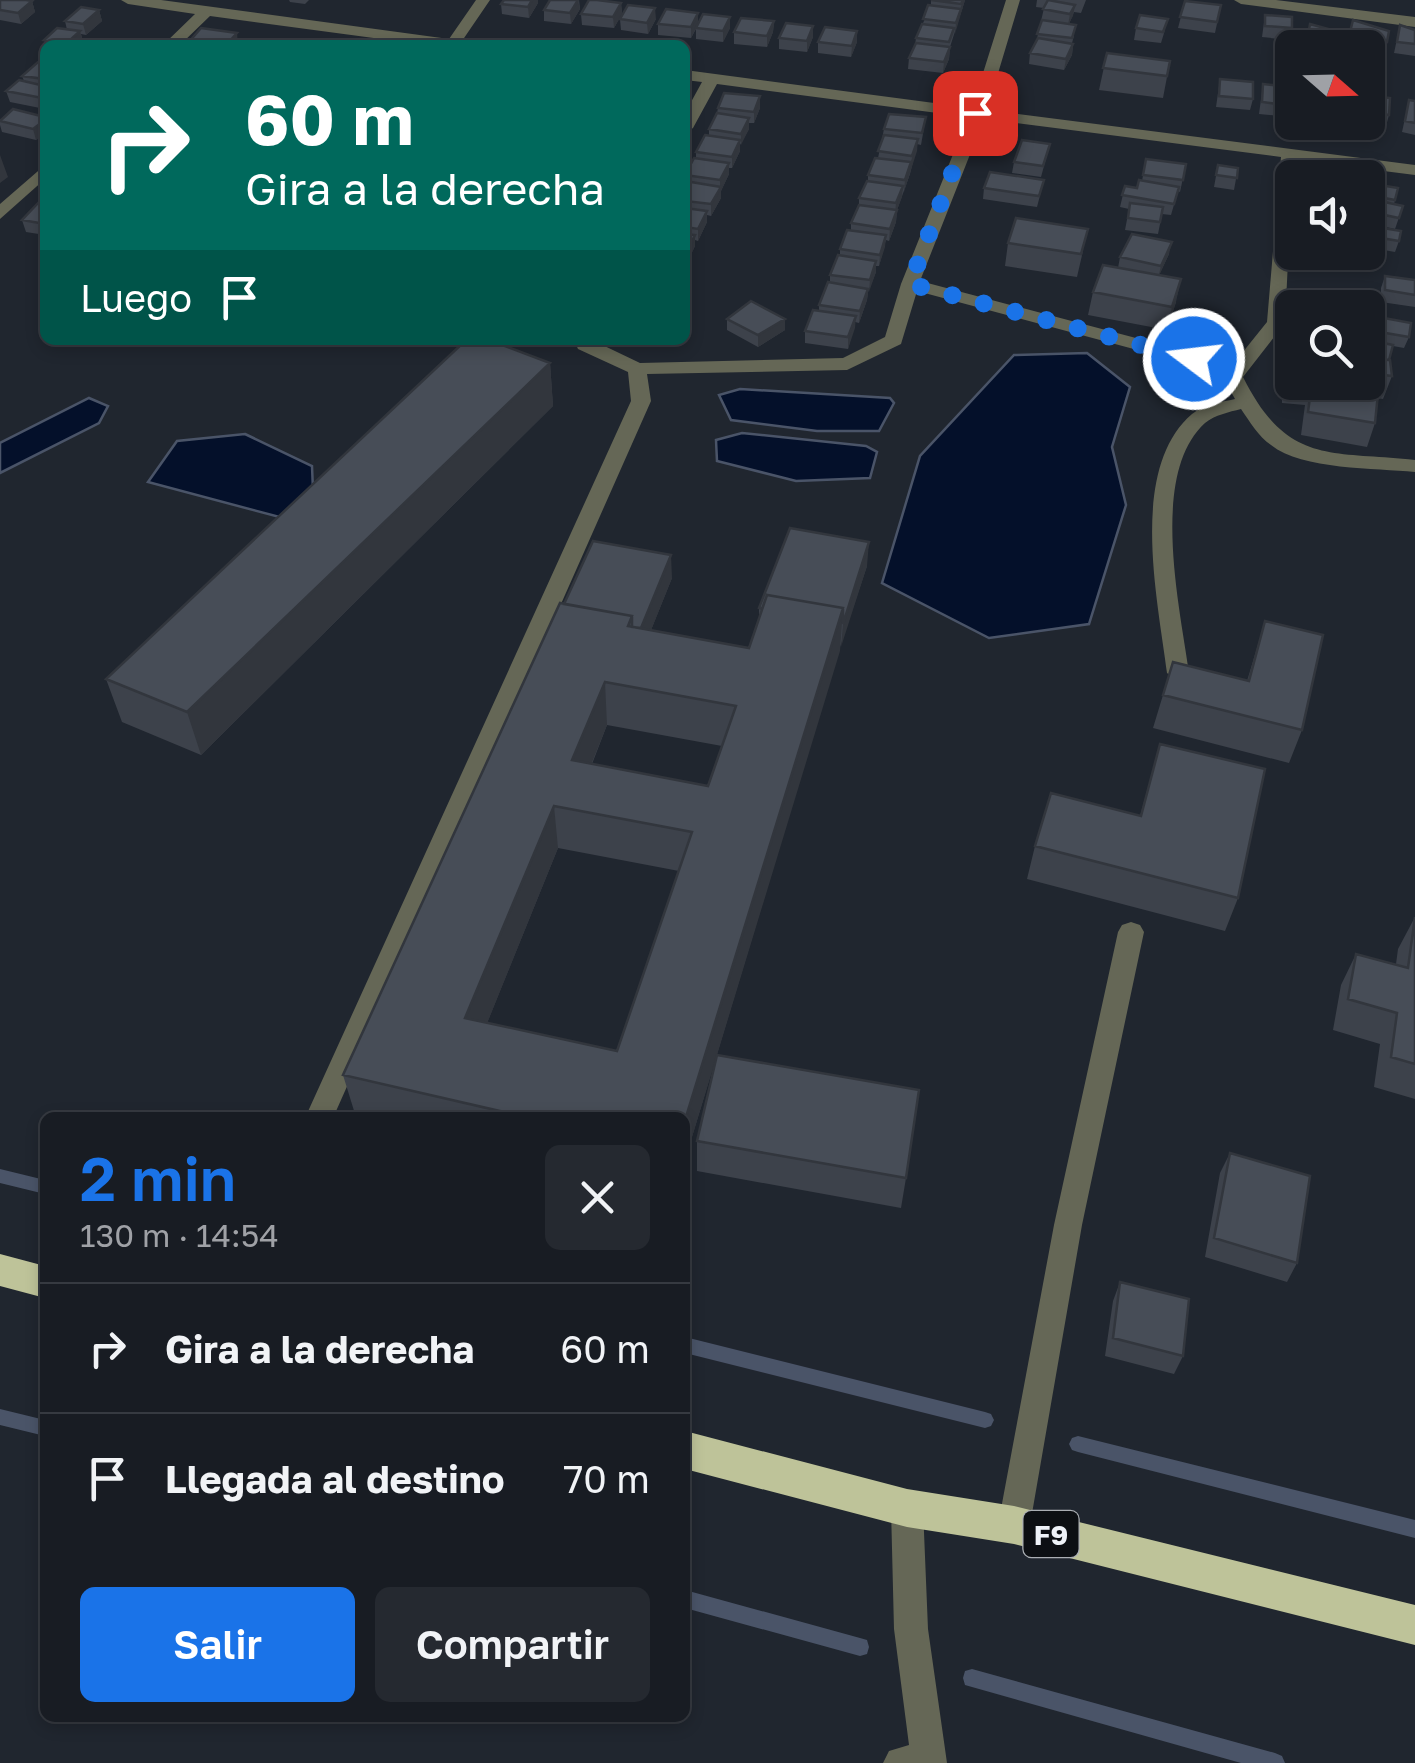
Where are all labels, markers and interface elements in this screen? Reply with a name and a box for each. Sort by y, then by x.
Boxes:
north arrow [1275,30,1385,140]
map controls [1275,30,1385,400]
pin [933,71,1018,156]
text: 60 m [245,76,414,160]
icon: right [80,80,210,210]
icon: arrive [948,86,1003,141]
button: sound [1275,160,1385,270]
text: Gira a la derecha [245,161,605,215]
icon: arrive [212,270,267,325]
text: Luego [80,275,192,320]
button: search [1275,290,1385,400]
position arrow [1142,307,1246,411]
text: 2 min [80,1142,236,1214]
button: close [545,1145,650,1250]
text: 130 m · 14:54 [80,1216,279,1254]
icon: right [80,1321,135,1376]
text: Gira a la derecha [165,1326,474,1371]
text: 60 m [560,1326,650,1371]
icon: arrive [80,1451,135,1506]
text: Llegada al destino [165,1456,505,1501]
text: 70 m [563,1456,650,1501]
road number: F9 [1024,1511,1078,1557]
button: Salir [80,1587,355,1702]
button: Compartir [375,1587,650,1702]

